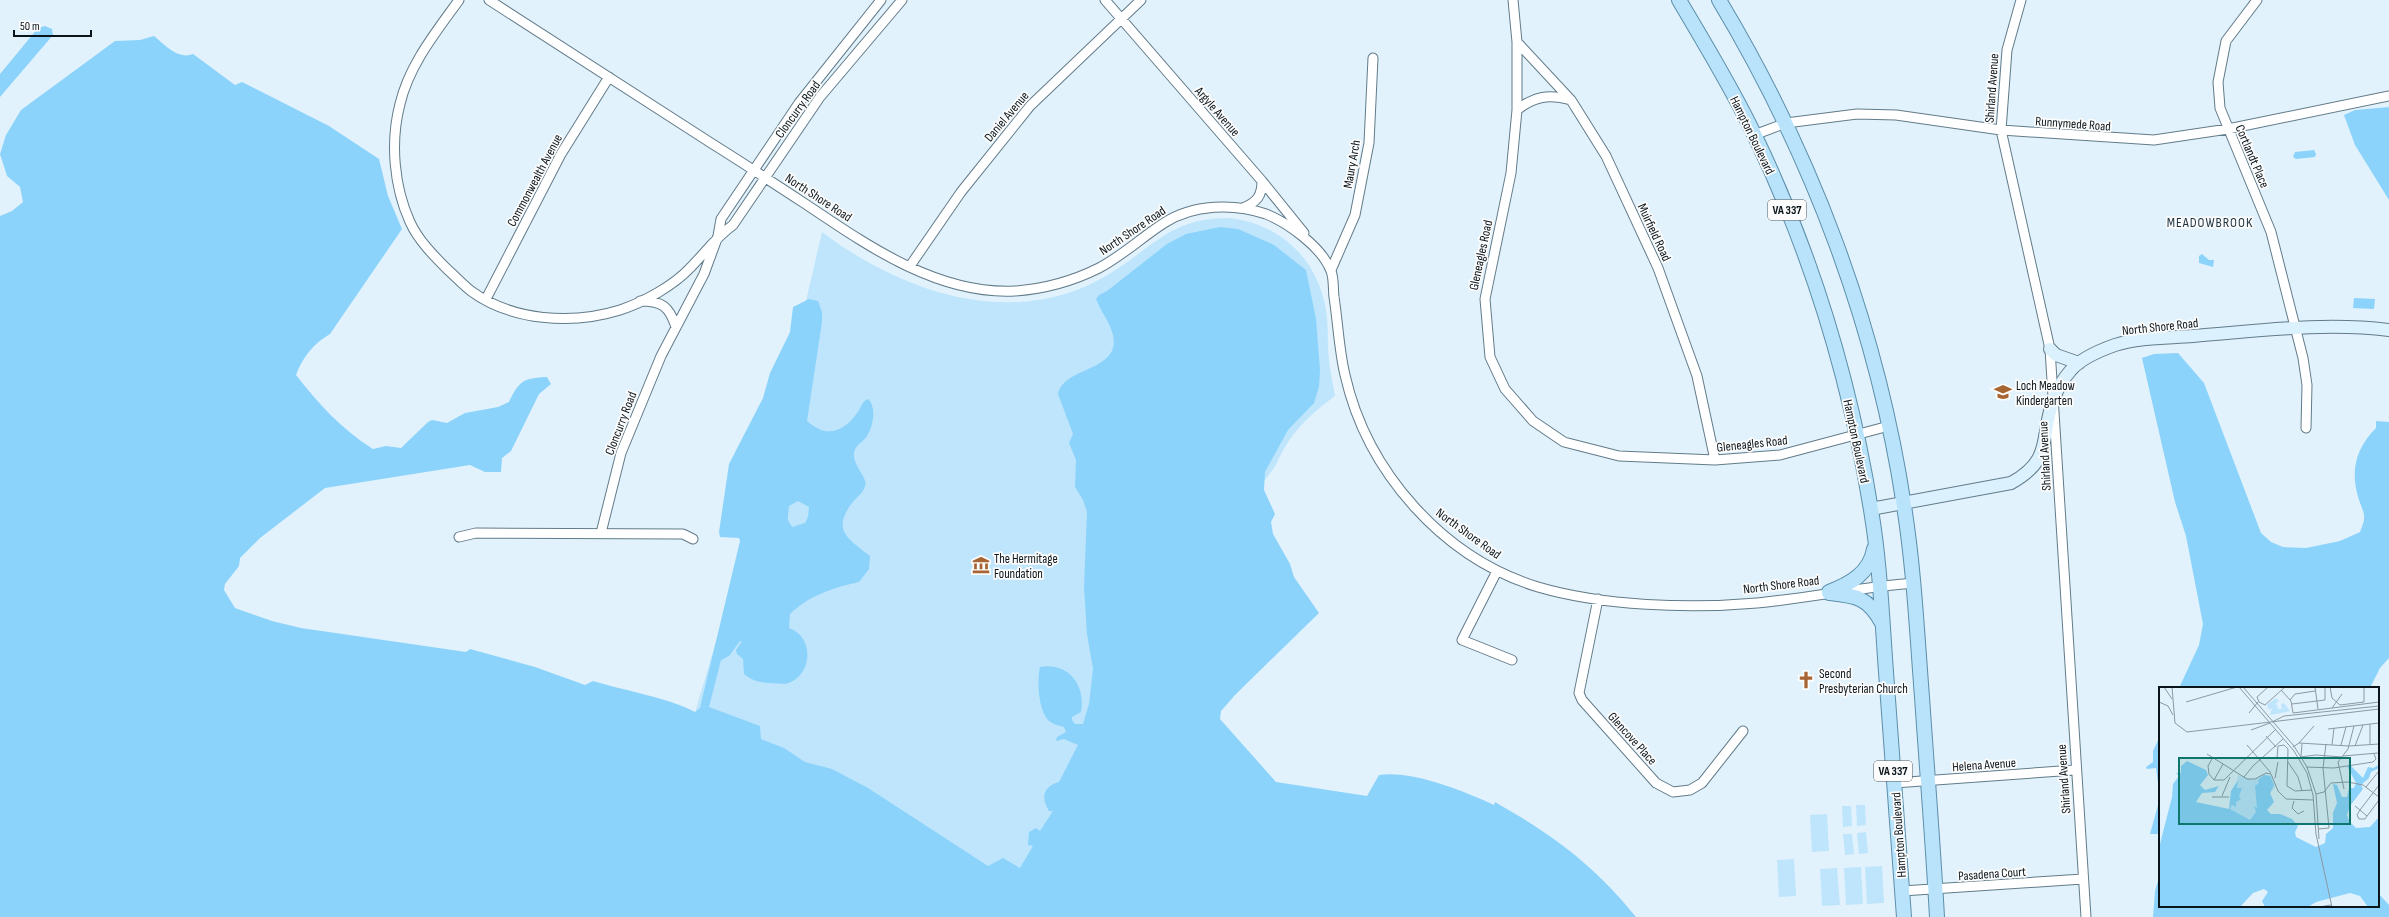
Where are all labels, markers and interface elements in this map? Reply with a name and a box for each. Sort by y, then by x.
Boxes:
scale bar [14,12,91,38]
text: 50 m [20,19,40,34]
street label: Shirland Avenue [1982,53,2002,123]
street label: Cloncurry Road [772,78,824,141]
street label: Argyle Avenue [1191,83,1243,140]
street label: Daniel Avenue [981,88,1032,145]
street label: Hampton Boulevard [1726,94,1778,177]
street label: Runnymede Road [2035,113,2111,135]
street label: Cortlandt Place [2232,122,2273,190]
street label: Commonwealth Avenue [504,131,566,229]
street label: Maury Arch [1340,139,1364,190]
street label: North Shore Road [782,170,855,225]
road number: VA 337 [1768,200,1806,220]
street label: Muirfield Road [1634,201,1674,264]
street label: North Shore Road [1096,203,1169,259]
district label: MEADOWBROOK [2167,214,2253,231]
street label: Gleneagles Road [1466,219,1496,292]
street label: North Shore Road [2121,315,2199,339]
place label: Loch Meadow Kindergarten [2016,378,2076,409]
school or university icon: Loch Meadow Kindergarten [1993,382,2013,402]
street label: Cloncurry Road [602,389,640,457]
street label: Hampton Boulevard [1839,398,1873,485]
street label: Shirland Avenue [2035,421,2055,491]
street label: Gleneagles Road [1716,432,1788,456]
street label: North Shore Road [1433,505,1504,563]
place label: The Hermitage Foundation [994,551,1058,582]
museum icon: The Hermitage Foundation [971,555,991,575]
street label: North Shore Road [1742,572,1820,598]
place label: Second Presbyterian Church [1819,666,1908,697]
church icon: Second Presbyterian Church [1796,670,1816,690]
inset map [2159,687,2379,907]
street label: Glencove Place [1604,709,1660,768]
street label: Shirland Avenue [2054,744,2074,814]
street label: Helena Avenue [1952,755,2017,775]
road number: VA 337 [1874,761,1912,781]
street label: Hampton Boulevard [1888,792,1910,878]
street label: Pasadena Court [1958,864,2027,884]

